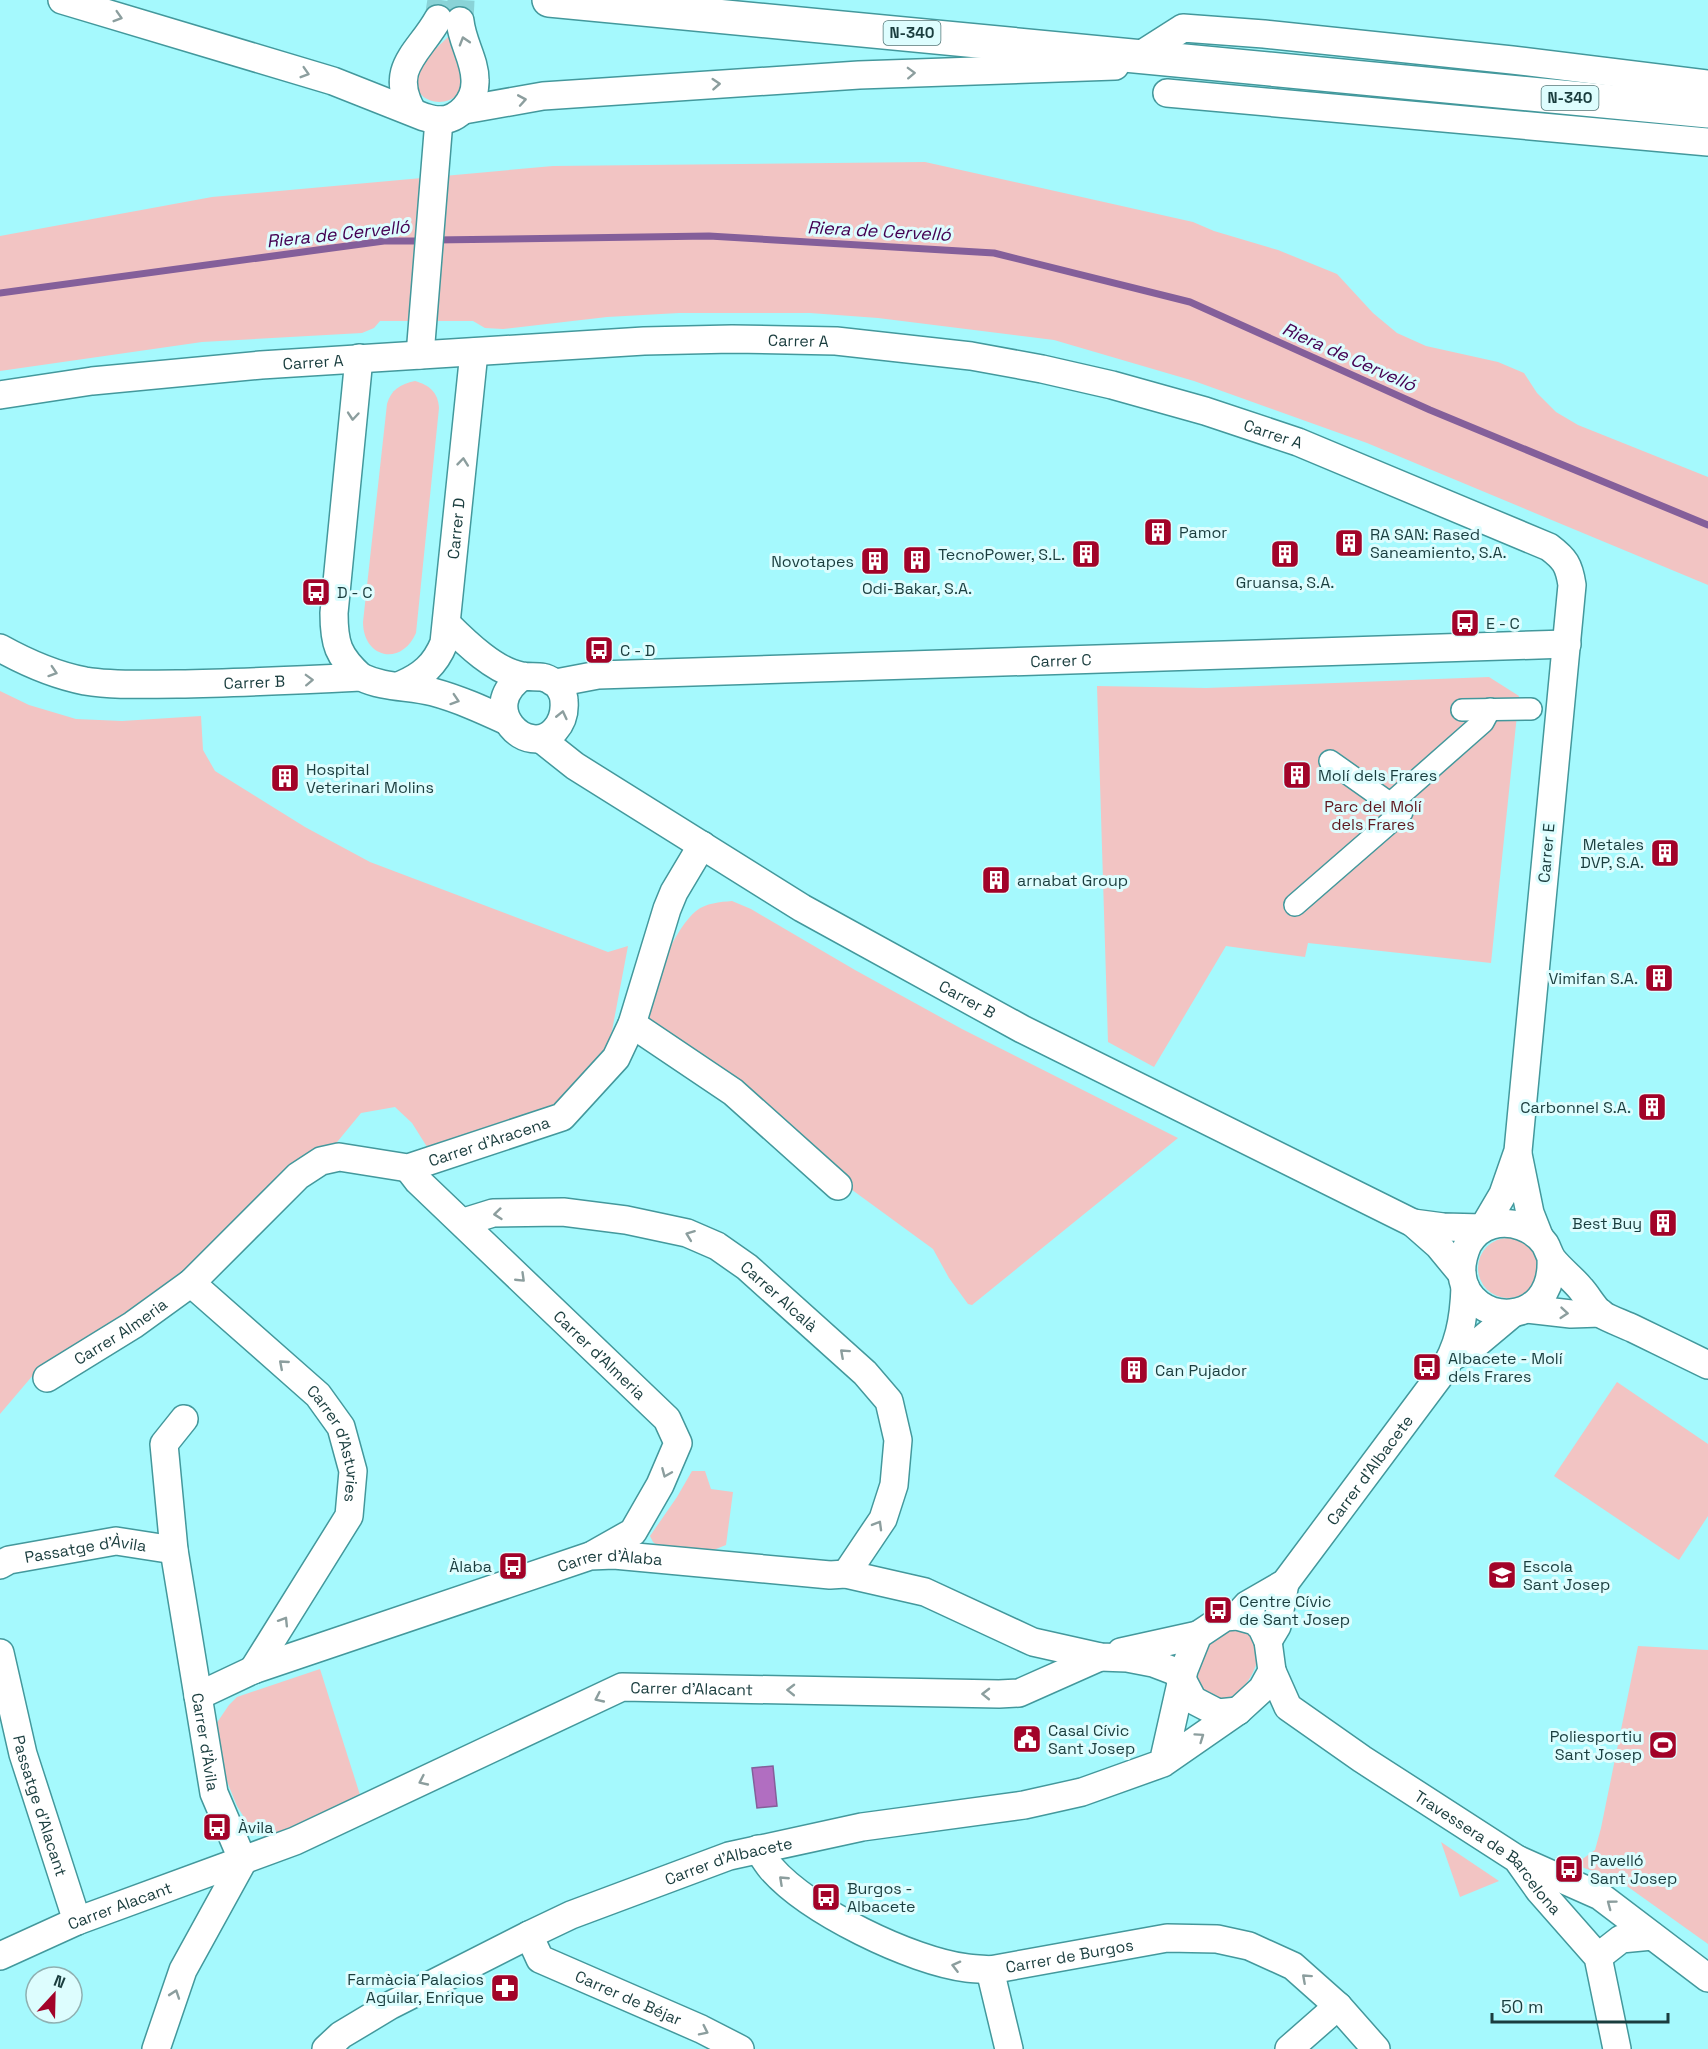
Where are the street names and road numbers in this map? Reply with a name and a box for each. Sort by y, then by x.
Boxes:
road number: N-340 [884,21,940,45]
road number: N-340 [1542,86,1598,110]
street label: Carrer A [768,330,829,352]
street label: Carrer A [282,350,344,375]
street label: Carrer A [1241,415,1305,454]
street label: Carrer D [443,497,470,560]
street label: Carrer C [1030,649,1092,672]
street label: Carrer B [223,671,285,694]
street label: Carrer E [1533,822,1560,884]
street label: Carrer B [935,975,999,1023]
street label: Carrer d'Aracena [426,1112,553,1172]
street label: Carrer Alcalà [736,1256,822,1337]
street label: Carrer Almeria [70,1294,171,1370]
street label: Carrer d'Almeria [549,1306,650,1404]
street label: Carrer d'Asturies [302,1380,364,1503]
street label: Carrer d'Albacete [1322,1411,1418,1530]
street label: Passatge d'Àvila [23,1530,148,1568]
street label: Carrer d'Àlaba [555,1545,663,1577]
street label: Carrer d'Alacant [630,1677,753,1700]
street label: Carrer d'Àvila [187,1691,224,1793]
street label: Passatge d'Alacant [8,1733,72,1879]
street label: Travessera de Barcelona [1410,1786,1566,1919]
street label: Carrer d'Albacete [662,1832,794,1890]
street label: Carrer Alacant [64,1877,175,1935]
street label: Carrer de Burgos [1004,1934,1135,1978]
street label: Carrer de Béjar [572,1966,685,2030]

